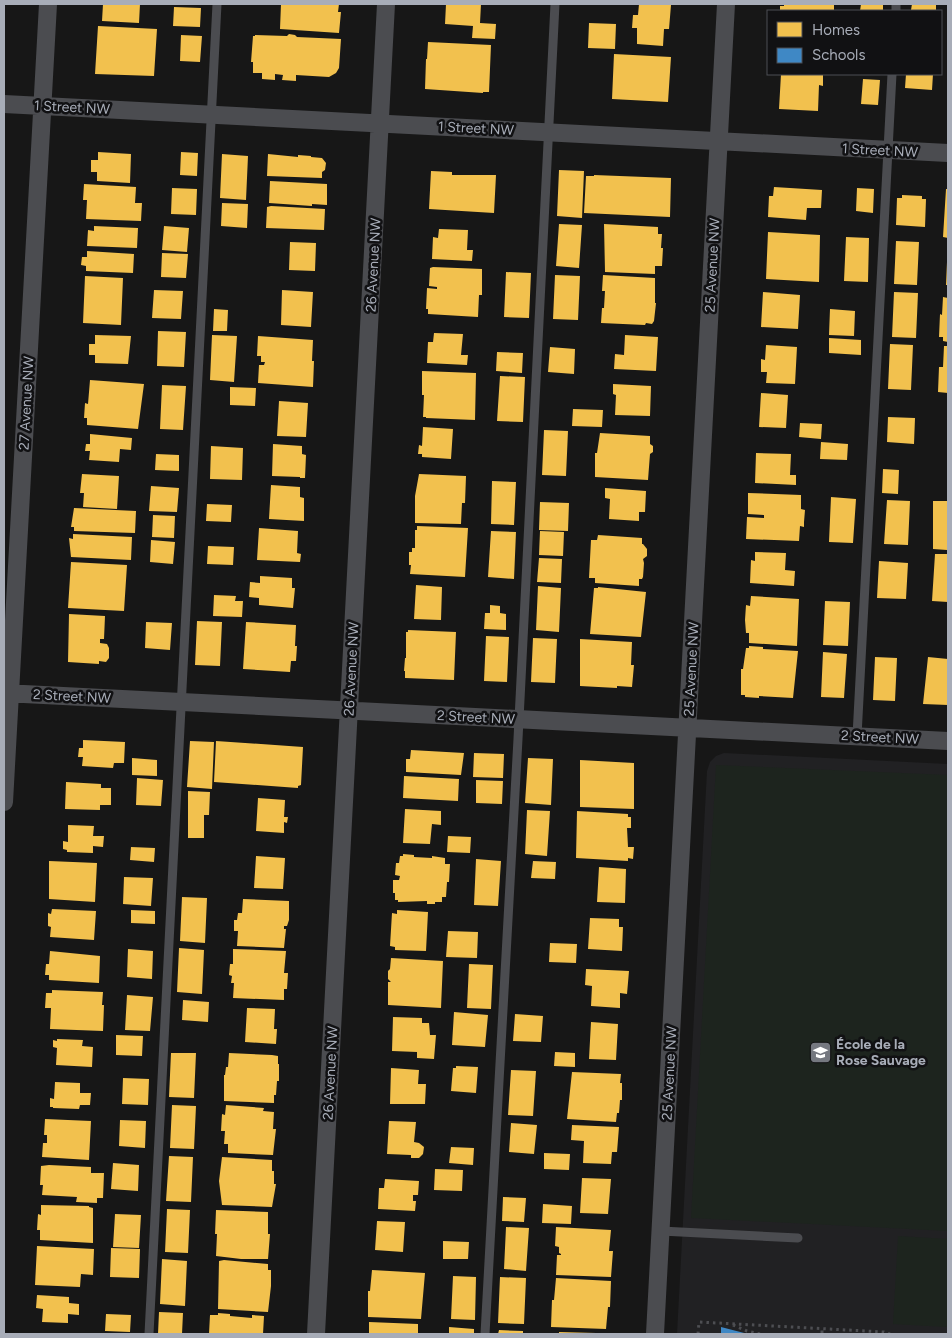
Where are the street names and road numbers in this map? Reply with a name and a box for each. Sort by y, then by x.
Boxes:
street label: 1 Street NW [33,97,111,118]
street label: 1 Street NW [437,118,515,139]
street label: 1 Street NW [841,140,919,161]
street label: 26 Avenue NW [363,217,384,313]
street label: 25 Avenue NW [702,217,723,313]
street label: 27 Avenue NW [16,355,37,450]
street label: 26 Avenue NW [341,621,362,717]
street label: 25 Avenue NW [681,621,702,717]
street label: 2 Street NW [32,686,112,707]
street label: 2 Street NW [436,707,516,728]
street label: 2 Street NW [840,727,920,748]
street label: 26 Avenue NW [320,1025,341,1121]
street label: 25 Avenue NW [659,1025,680,1121]

